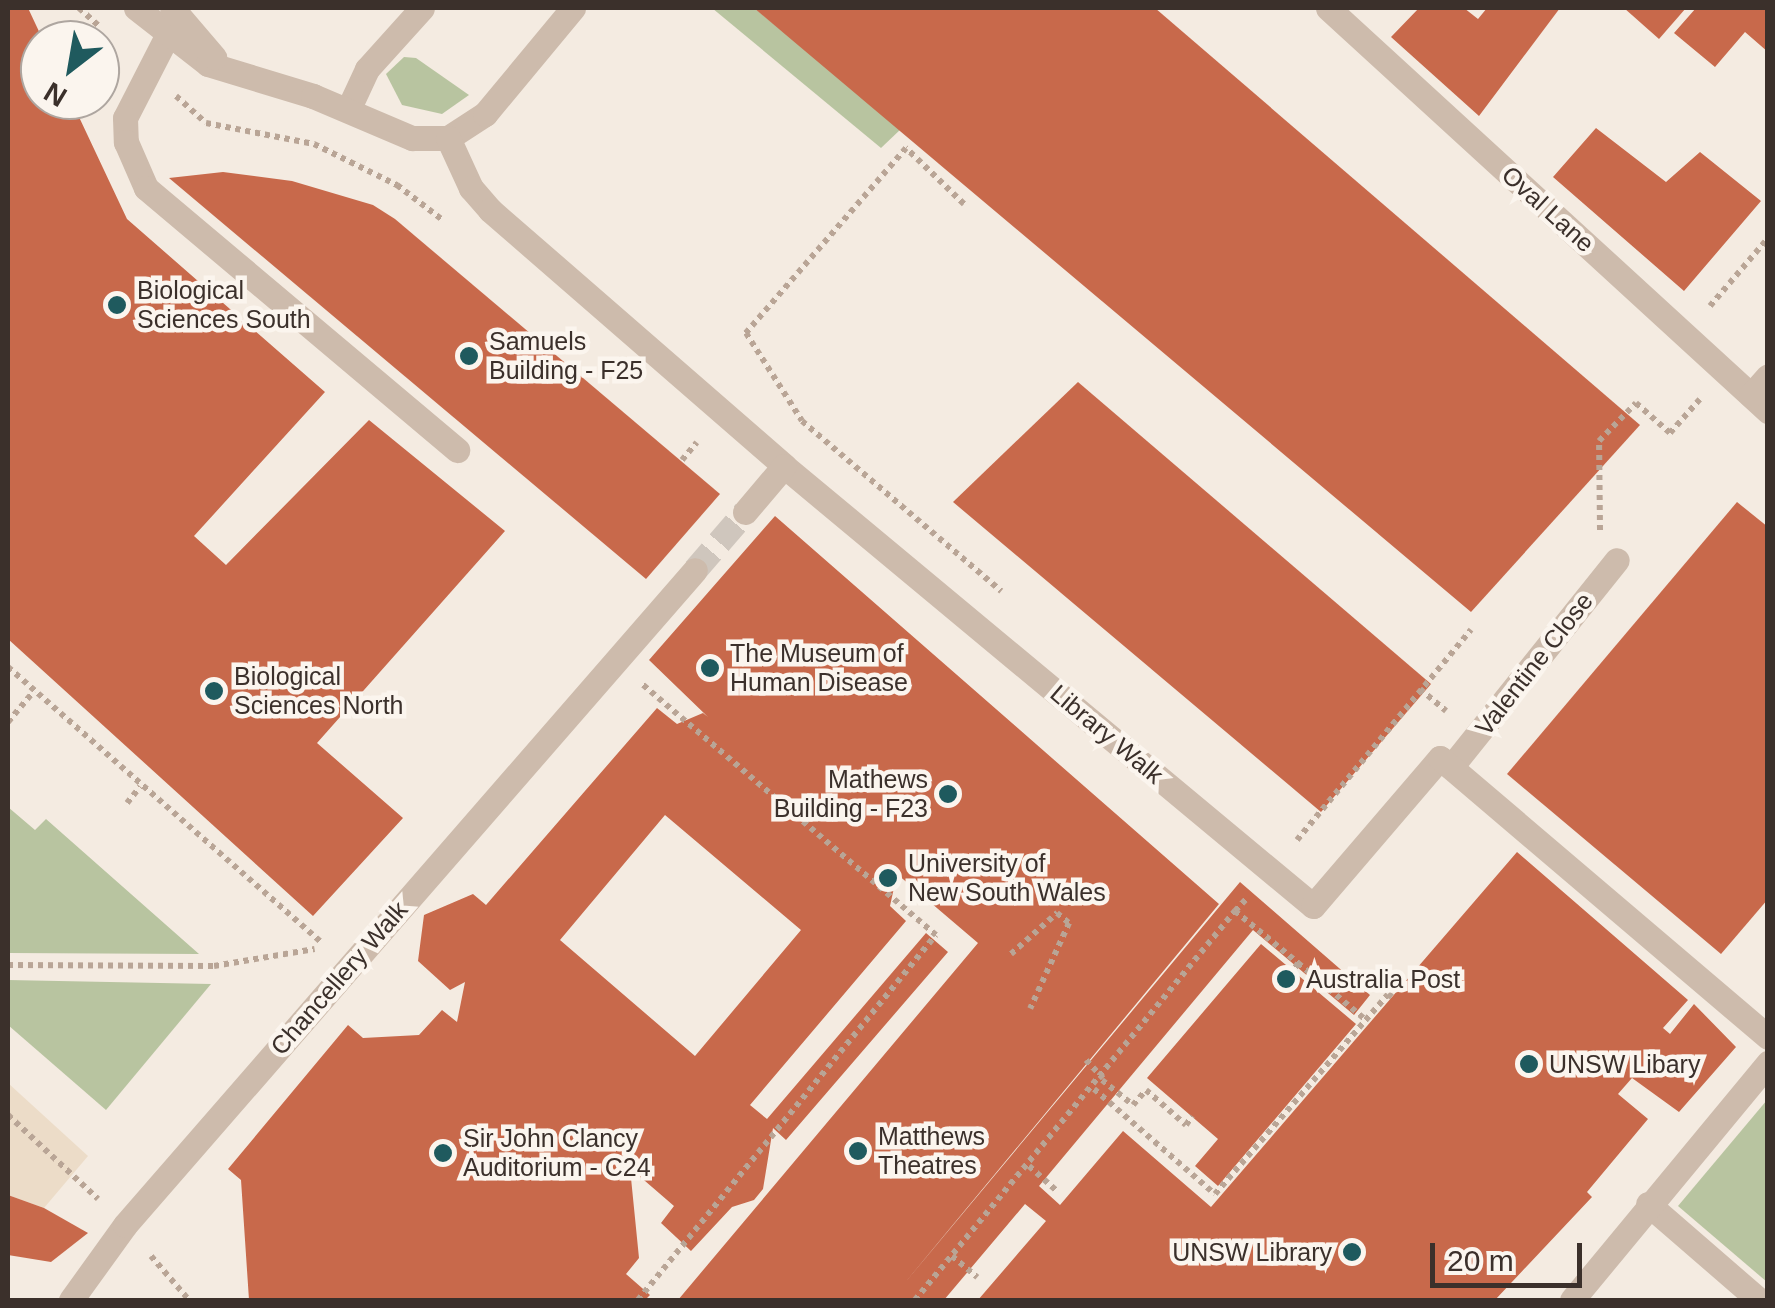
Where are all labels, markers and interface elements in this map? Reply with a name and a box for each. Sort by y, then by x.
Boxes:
north arrow [20,20,120,120]
text: N [39,76,72,113]
street label: Oval Lane [1496,160,1600,258]
place label: Biological Sciences South [137,276,311,335]
marker: Biological Sciences South [106,294,128,316]
place label: Samuels Building - F25 [489,327,643,386]
marker: Samuels Building - F25 [458,345,480,367]
street label: Valentine Close [1469,587,1599,741]
place label: The Museum of Human Disease [730,639,908,698]
marker: The Museum of Human Disease [699,657,721,679]
place label: Biological Sciences North [234,662,404,721]
street label: Library Walk [1045,678,1169,790]
marker: Biological Sciences North [203,680,225,702]
place label: Mathews Building - F23 [774,765,928,824]
marker: Mathews Building - F23 [937,783,959,805]
place label: University of New South Wales [908,849,1106,908]
marker: University of New South Wales [877,867,899,889]
street label: Chancellery Walk [264,895,414,1061]
place label: Australia Post [1306,964,1460,994]
marker: Australia Post [1275,968,1297,990]
place label: UNSW Libary [1549,1049,1700,1079]
marker: UNSW Libary [1518,1053,1540,1075]
place label: Matthews Theatres [878,1122,985,1181]
place label: Sir John Clancy Auditorium - C24 [463,1124,651,1183]
marker: Matthews Theatres [847,1140,869,1162]
marker: Sir John Clancy Auditorium - C24 [432,1142,454,1164]
scale bar [1435,1223,1588,1285]
place label: UNSW Library [1172,1237,1332,1267]
marker: UNSW Library [1341,1241,1363,1263]
text: 20 m [1447,1244,1514,1277]

